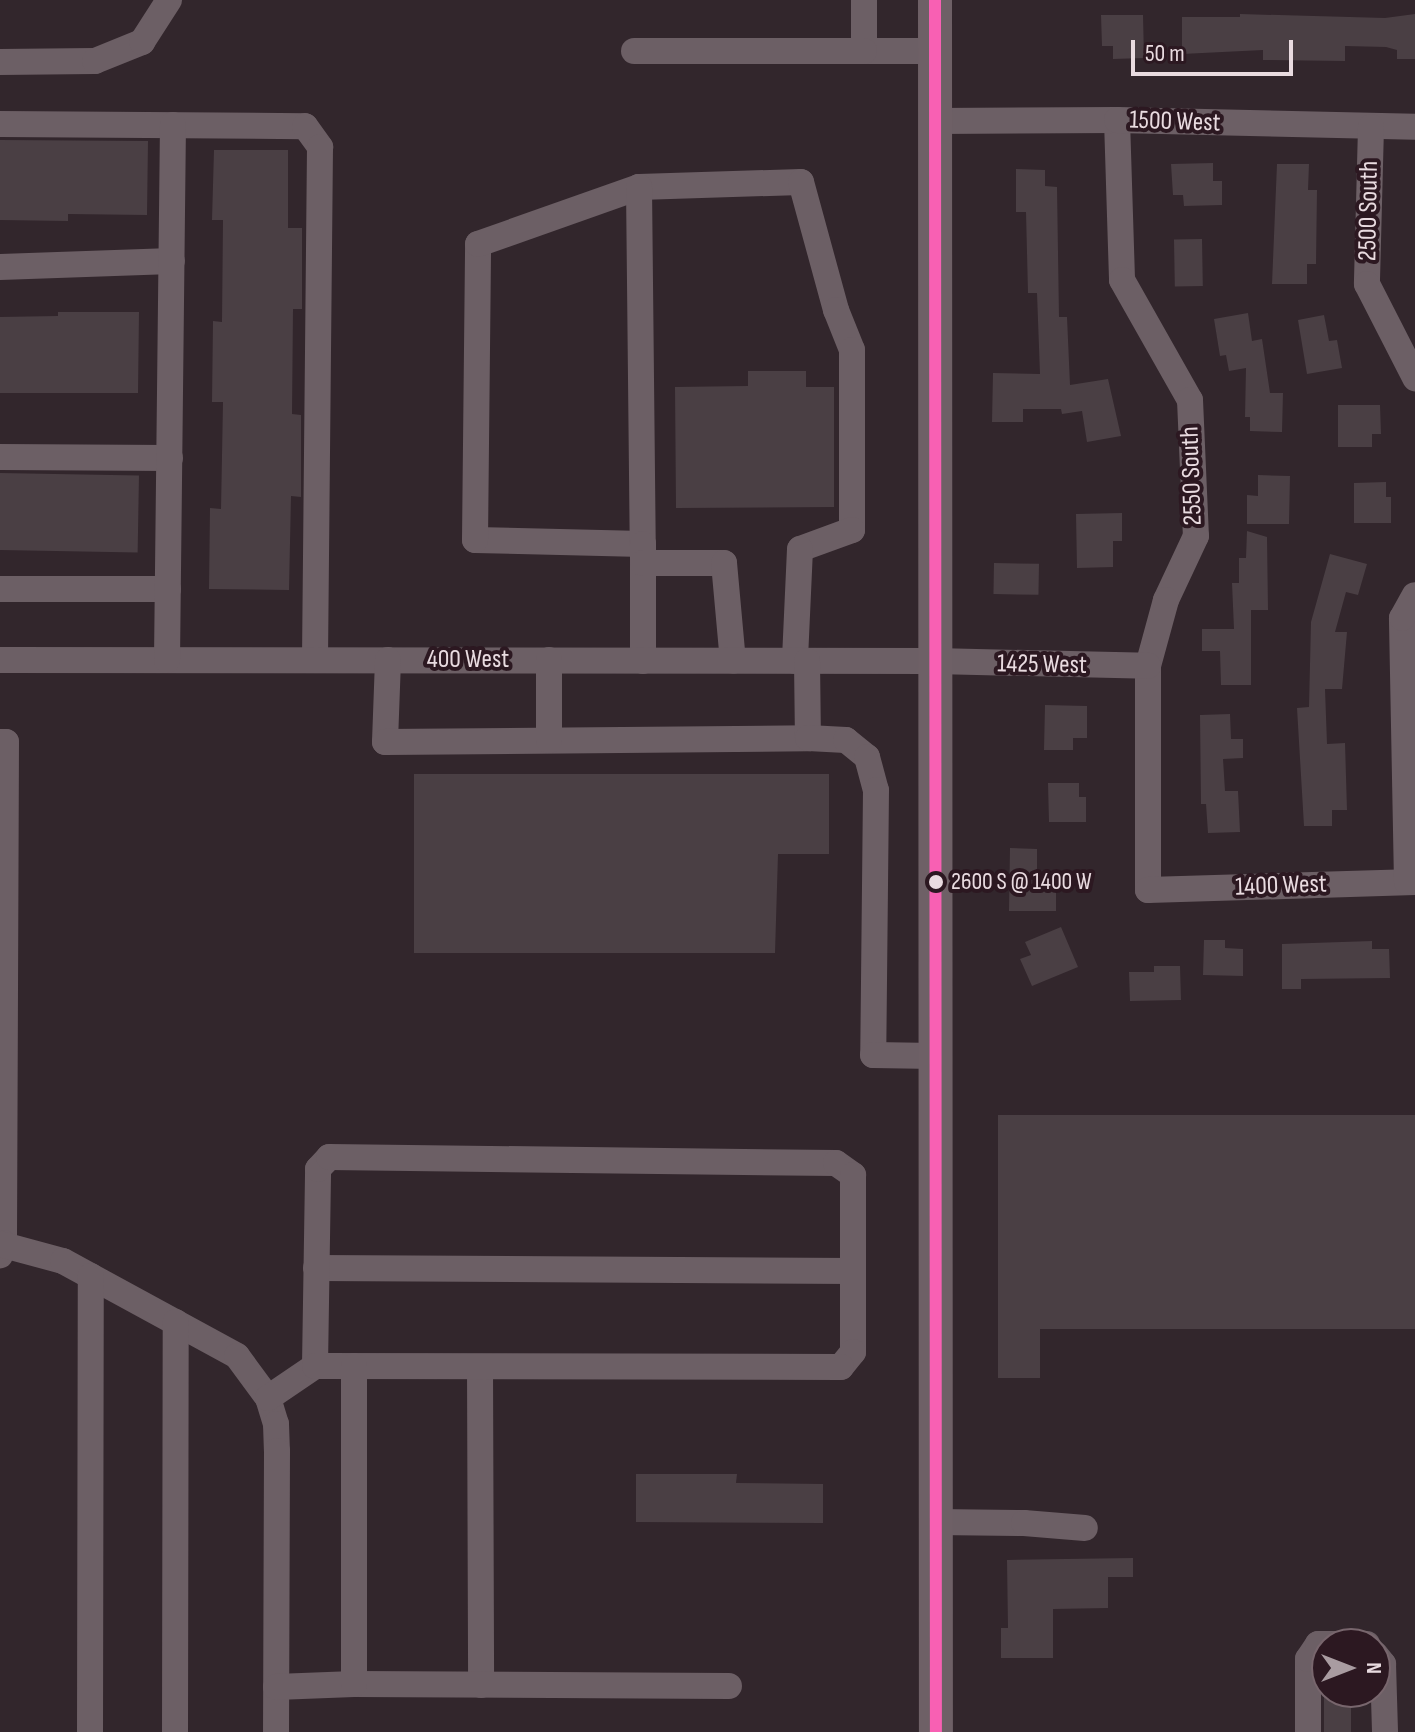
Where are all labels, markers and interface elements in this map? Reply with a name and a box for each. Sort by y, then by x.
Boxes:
scale bar [1135,24,1297,74]
text: 50 m [1145,39,1185,68]
street label: 1500 West [1129,105,1221,139]
street label: 2500 South [1353,161,1385,261]
street label: 2550 South [1175,426,1209,526]
street label: 400 West [427,644,509,676]
street label: 1425 West [997,649,1087,681]
place label: 2600 S @ 1400 W [951,868,1092,896]
street label: 1400 West [1235,869,1327,903]
marker: 2600 S @ 1400 W [928,874,944,890]
north arrow [1311,1628,1391,1708]
text: N [1360,1662,1387,1674]

